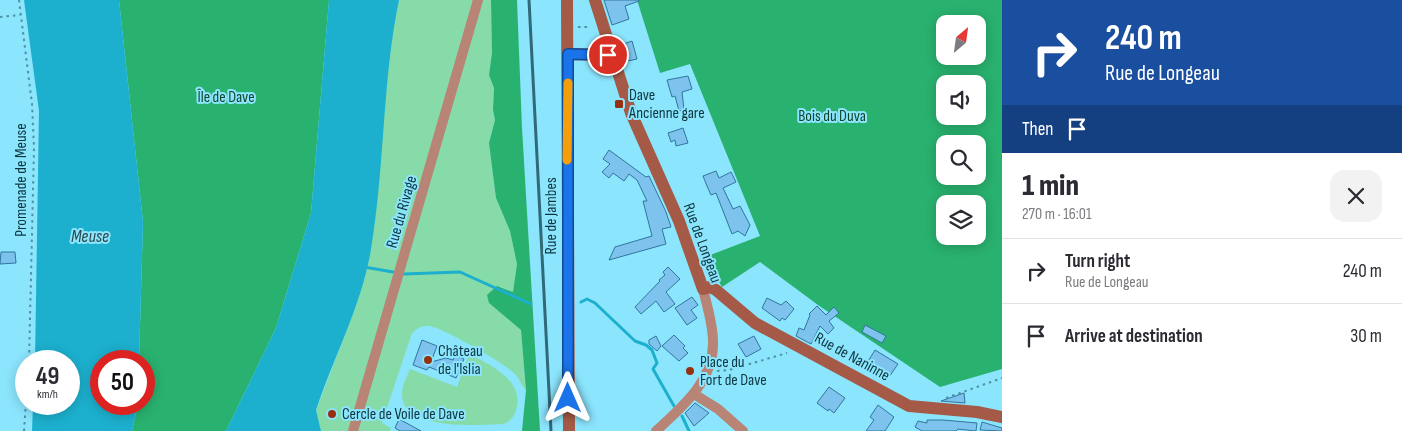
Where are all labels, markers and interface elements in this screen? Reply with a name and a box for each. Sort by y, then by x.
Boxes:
north arrow [936,15,986,65]
map controls [936,15,986,245]
text: 240 m [1105,17,1182,60]
icon: right [1022,20,1087,85]
pin [587,34,629,76]
icon: arrive [594,41,622,69]
text: Rue de Longeau [1105,60,1220,87]
button: sound [936,75,986,125]
place label: Dave Ancienne gare [628,86,705,123]
park label: Île de Dave [196,88,255,107]
marker: Dave Ancienne gare [613,98,625,110]
park label: Bois du Duva [798,107,866,126]
icon: arrive [1063,115,1091,143]
text: Then [1022,118,1053,141]
street label: Promenade de Meuse [12,123,31,237]
button: search [936,135,986,185]
text: 1 min [1022,168,1079,204]
button: close [1330,170,1382,222]
street label: Rue du Rivage [383,174,421,250]
street label: Rue de Jambes [542,177,561,255]
button: layers [936,195,986,245]
street label: Rue de Longeau [679,200,725,286]
text: 270 m · 16:01 [1022,205,1092,224]
water label: Meuse [71,226,109,247]
text: Turn right [1065,250,1130,273]
icon: right [1022,257,1050,285]
text: 240 m [1343,260,1382,283]
text: Rue de Longeau [1065,273,1149,292]
icon: arrive [1022,322,1050,350]
text: Arrive at destination [1065,325,1203,348]
text: 30 m [1350,325,1382,348]
street label: Rue de Naninne [811,329,893,385]
place label: Château de l'Islia [438,342,483,379]
speed limit sign: 50 [90,350,155,415]
place label: Place du Fort de Dave [700,353,767,390]
marker: Château de l'Islia [422,354,434,366]
text: 49 [36,361,59,392]
marker: Place du Fort de Dave [684,365,696,377]
position arrow [541,371,593,423]
text: km/h [37,387,58,402]
place label: Cercle de Voile de Dave [342,405,465,424]
marker: Cercle de Voile de Dave [326,408,338,420]

